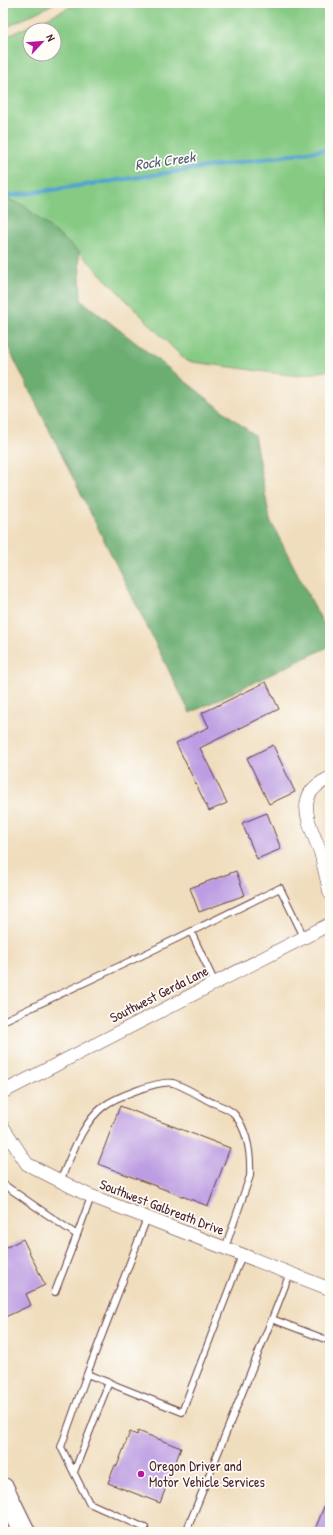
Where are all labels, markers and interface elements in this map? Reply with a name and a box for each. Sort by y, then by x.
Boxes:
north arrow [22,22,62,62]
text: N [43,32,59,43]
water label: Rock Creek [134,146,198,175]
street label: Southwest Gerda Lane [106,960,212,1027]
street label: Southwest Galbreath Drive [97,1174,228,1239]
place label: Oregon Driver and Motor Vehicle Services [149,1456,265,1491]
marker: Oregon Driver and Motor Vehicle Services [136,1469,146,1479]

